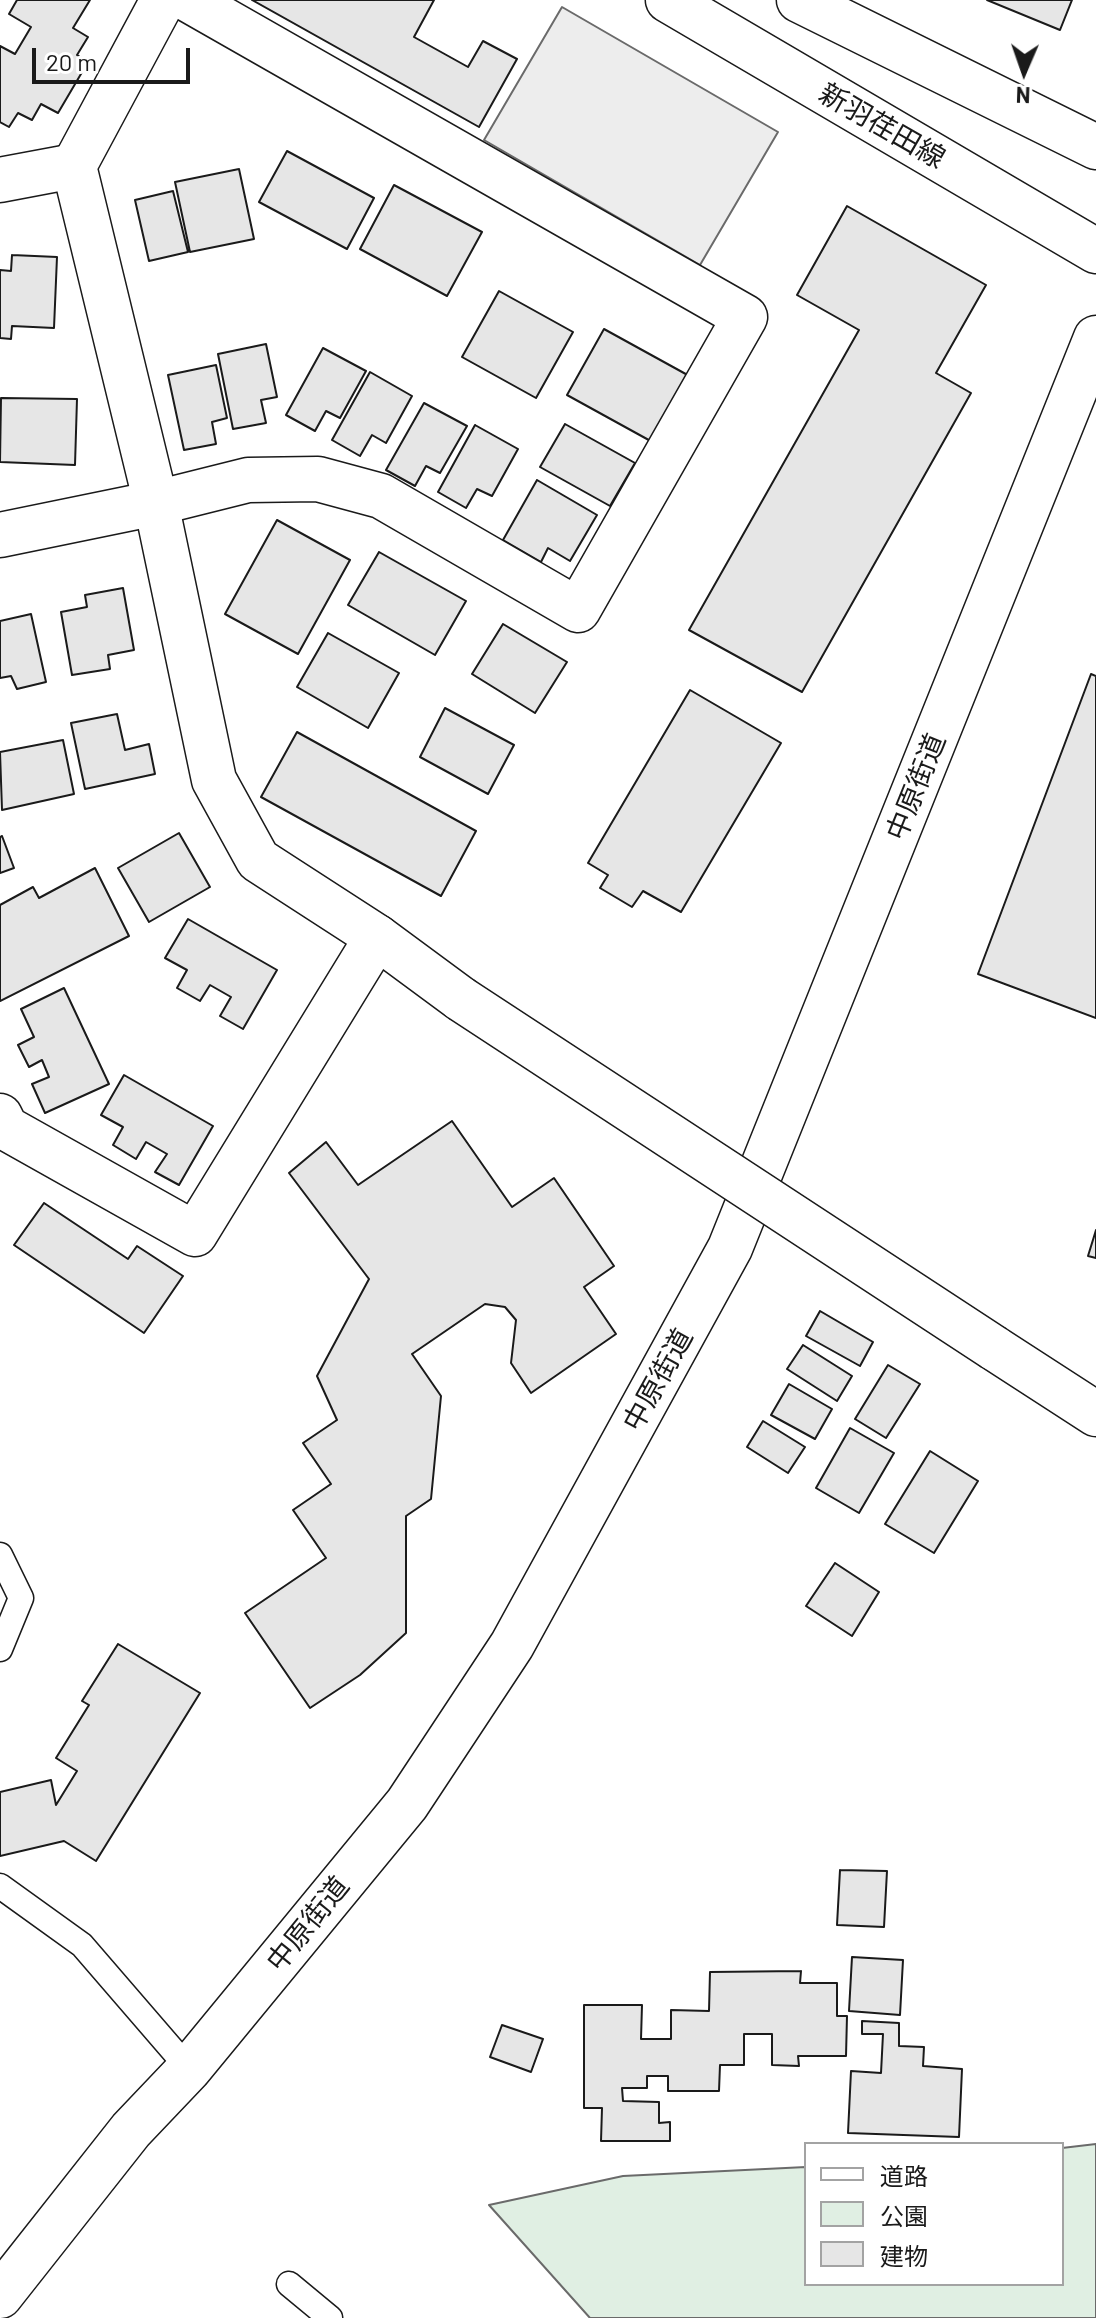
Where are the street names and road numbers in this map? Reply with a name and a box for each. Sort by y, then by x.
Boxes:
street label: 新羽荏田線 [813,76,951,176]
street label: 中原街道 [879,729,953,845]
street label: 中原街道 [616,1323,700,1437]
street label: 中原街道 [260,1870,356,1978]

